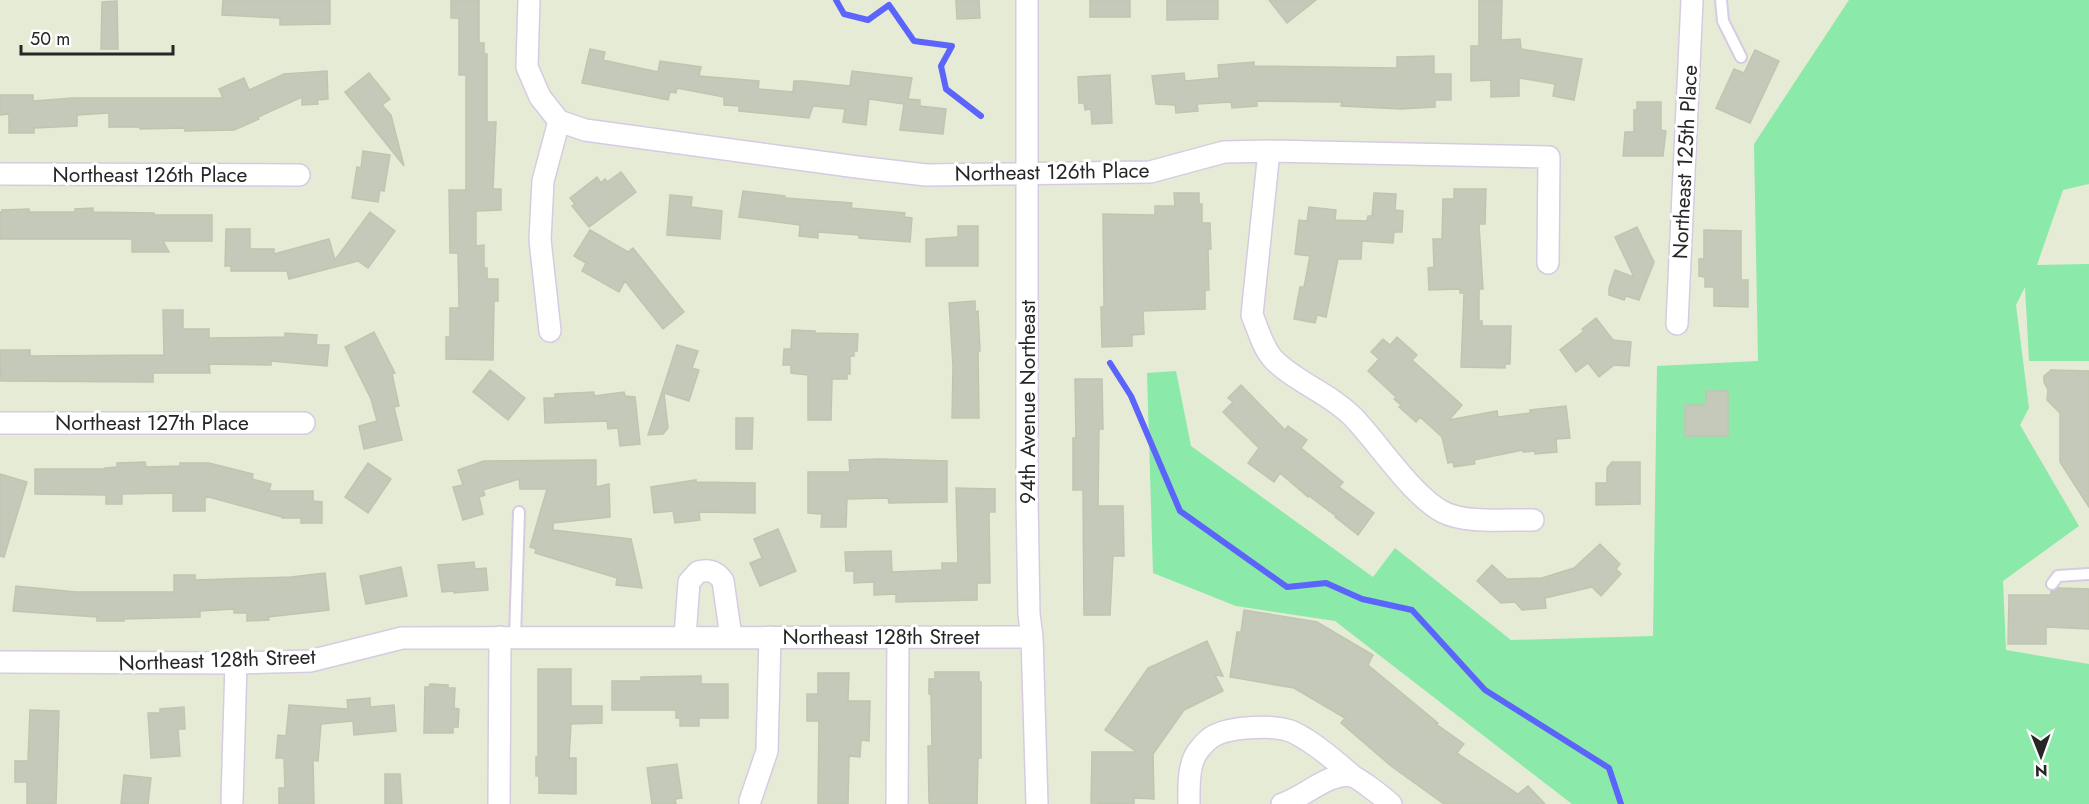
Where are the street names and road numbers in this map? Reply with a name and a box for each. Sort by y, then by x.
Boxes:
street label: Northeast 125th Place [1665,64,1705,260]
street label: Northeast 126th Place [954,155,1150,189]
street label: Northeast 126th Place [53,160,248,190]
street label: 94th Avenue Northeast [1013,300,1043,504]
street label: Northeast 127th Place [55,408,249,438]
street label: Northeast 128th Street [782,622,980,652]
street label: Northeast 128th Street [118,642,316,678]

